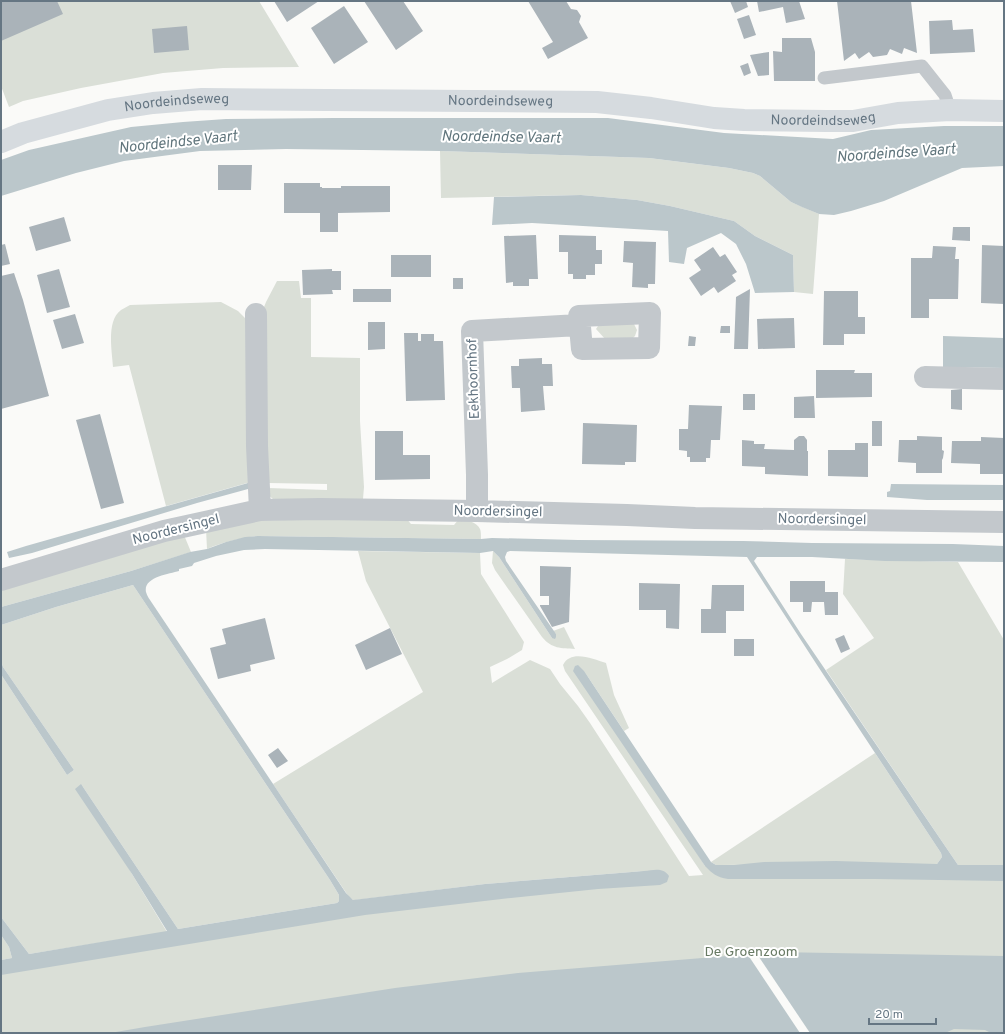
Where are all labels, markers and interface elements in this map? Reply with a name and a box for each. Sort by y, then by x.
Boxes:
street label: Noordeindseweg [123,90,229,116]
street label: Noordeindseweg [448,92,553,110]
street label: Noordeindseweg [771,109,877,130]
water label: Noordeindse Vaart [118,127,239,159]
water label: Noordeindse Vaart [441,127,562,149]
water label: Noordeindse Vaart [836,140,957,168]
street label: Eekhoornhof [464,338,484,419]
street label: Noordersingel [453,503,543,521]
street label: Noordersingel [131,511,221,549]
street label: Noordersingel [777,511,867,529]
park label: De Groenzoom [704,944,798,961]
scale bar [869,1000,936,1026]
text: 20 m [875,1007,903,1023]

